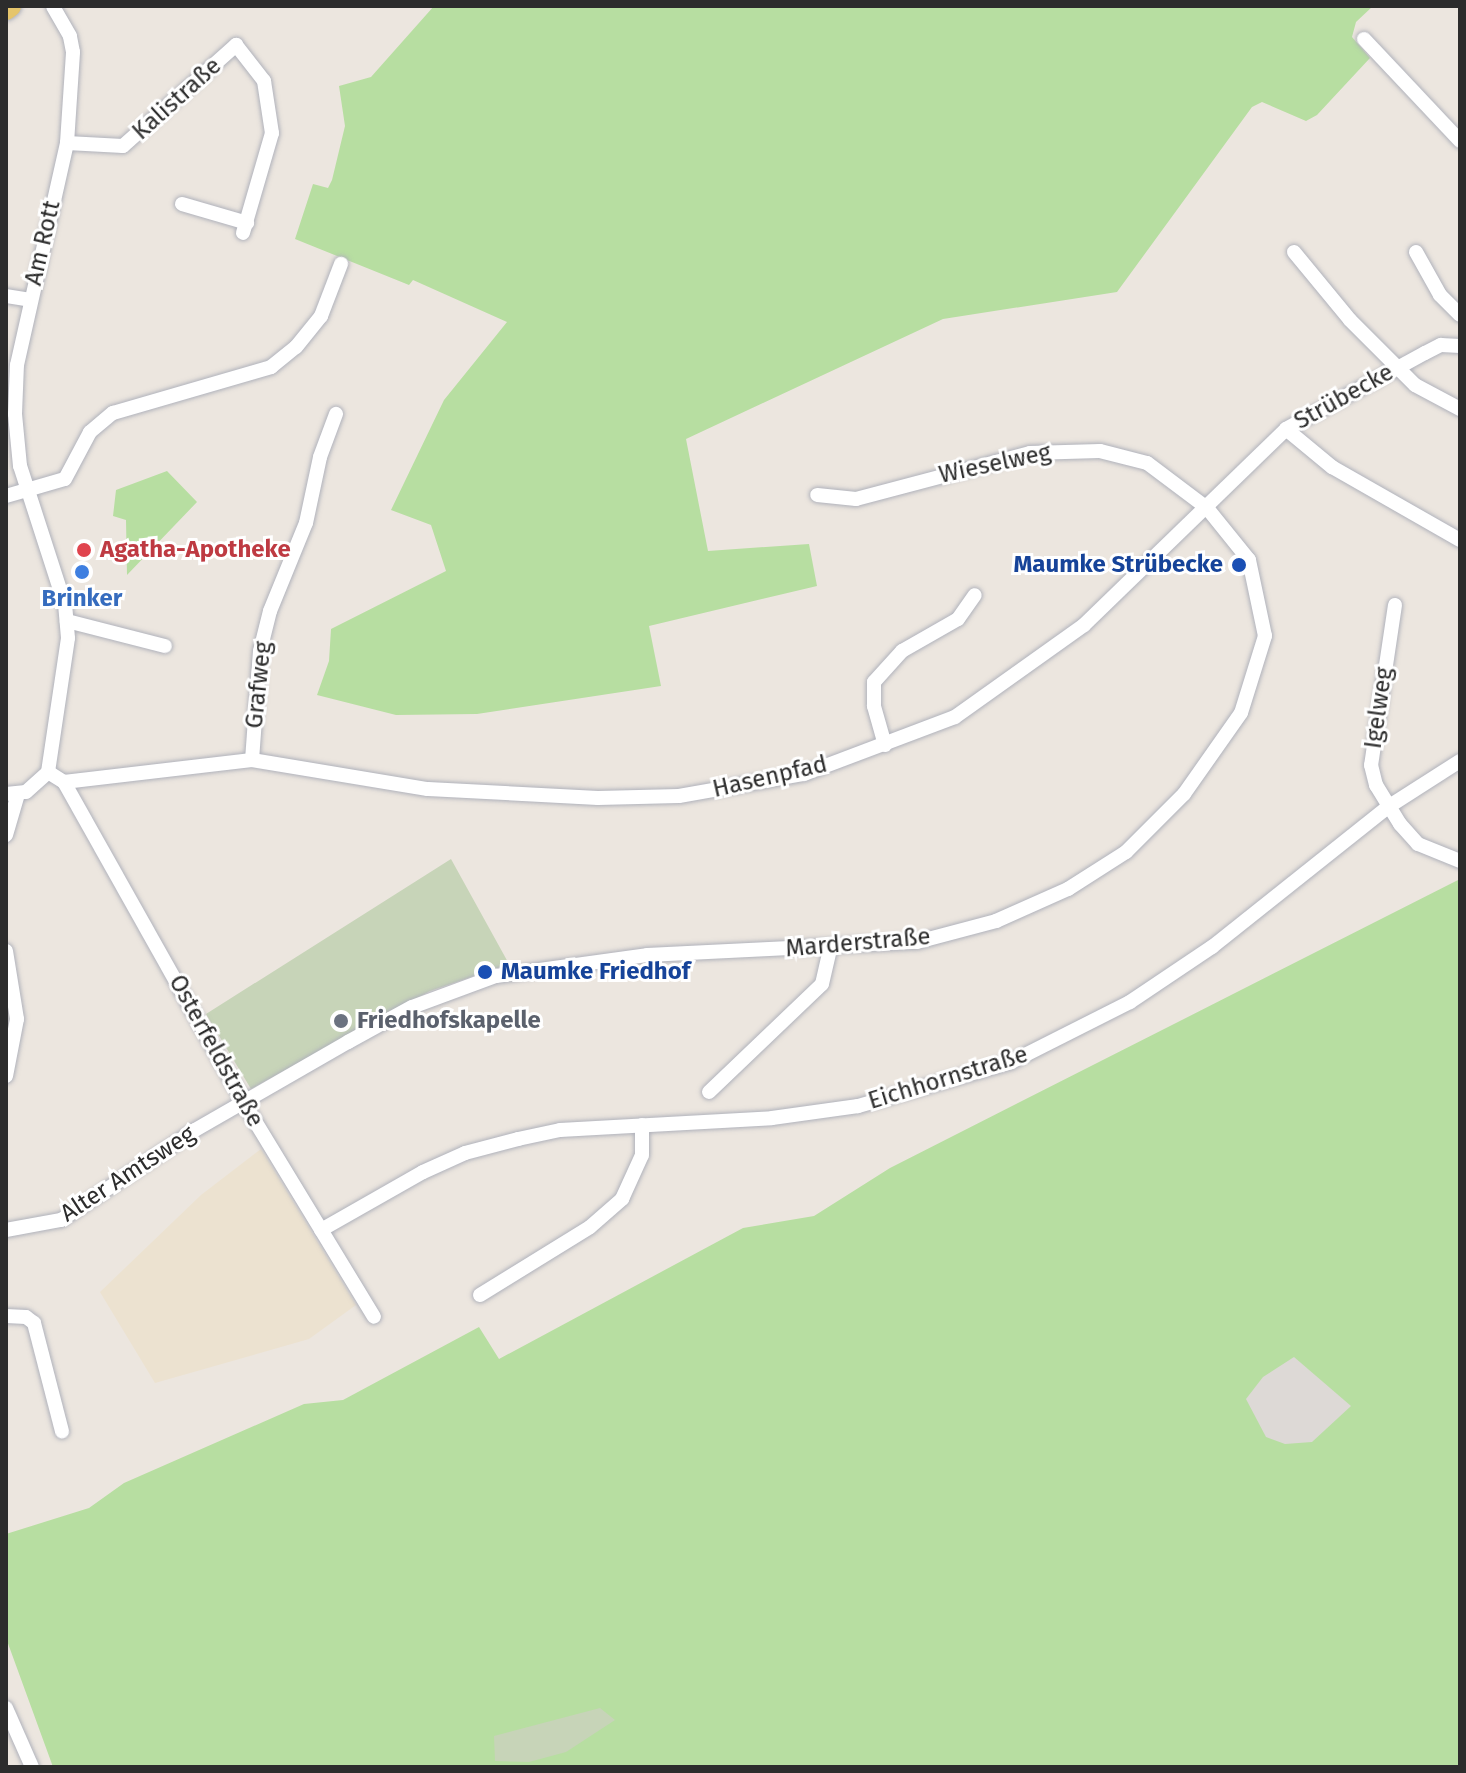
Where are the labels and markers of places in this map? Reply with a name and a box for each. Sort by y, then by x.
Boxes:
place label: Agatha-Apotheke [100,536,291,564]
marker: Agatha-Apotheke [75,541,93,559]
place label: Maumke Strübecke [1014,551,1223,579]
marker: Maumke Strübecke [1230,556,1248,574]
marker: Brinker [73,563,91,581]
place label: Brinker [42,585,122,613]
place label: Maumke Friedhof [501,958,690,986]
marker: Maumke Friedhof [476,963,494,981]
place label: Friedhofskapelle [357,1007,541,1035]
marker: Friedhofskapelle [332,1012,350,1030]

